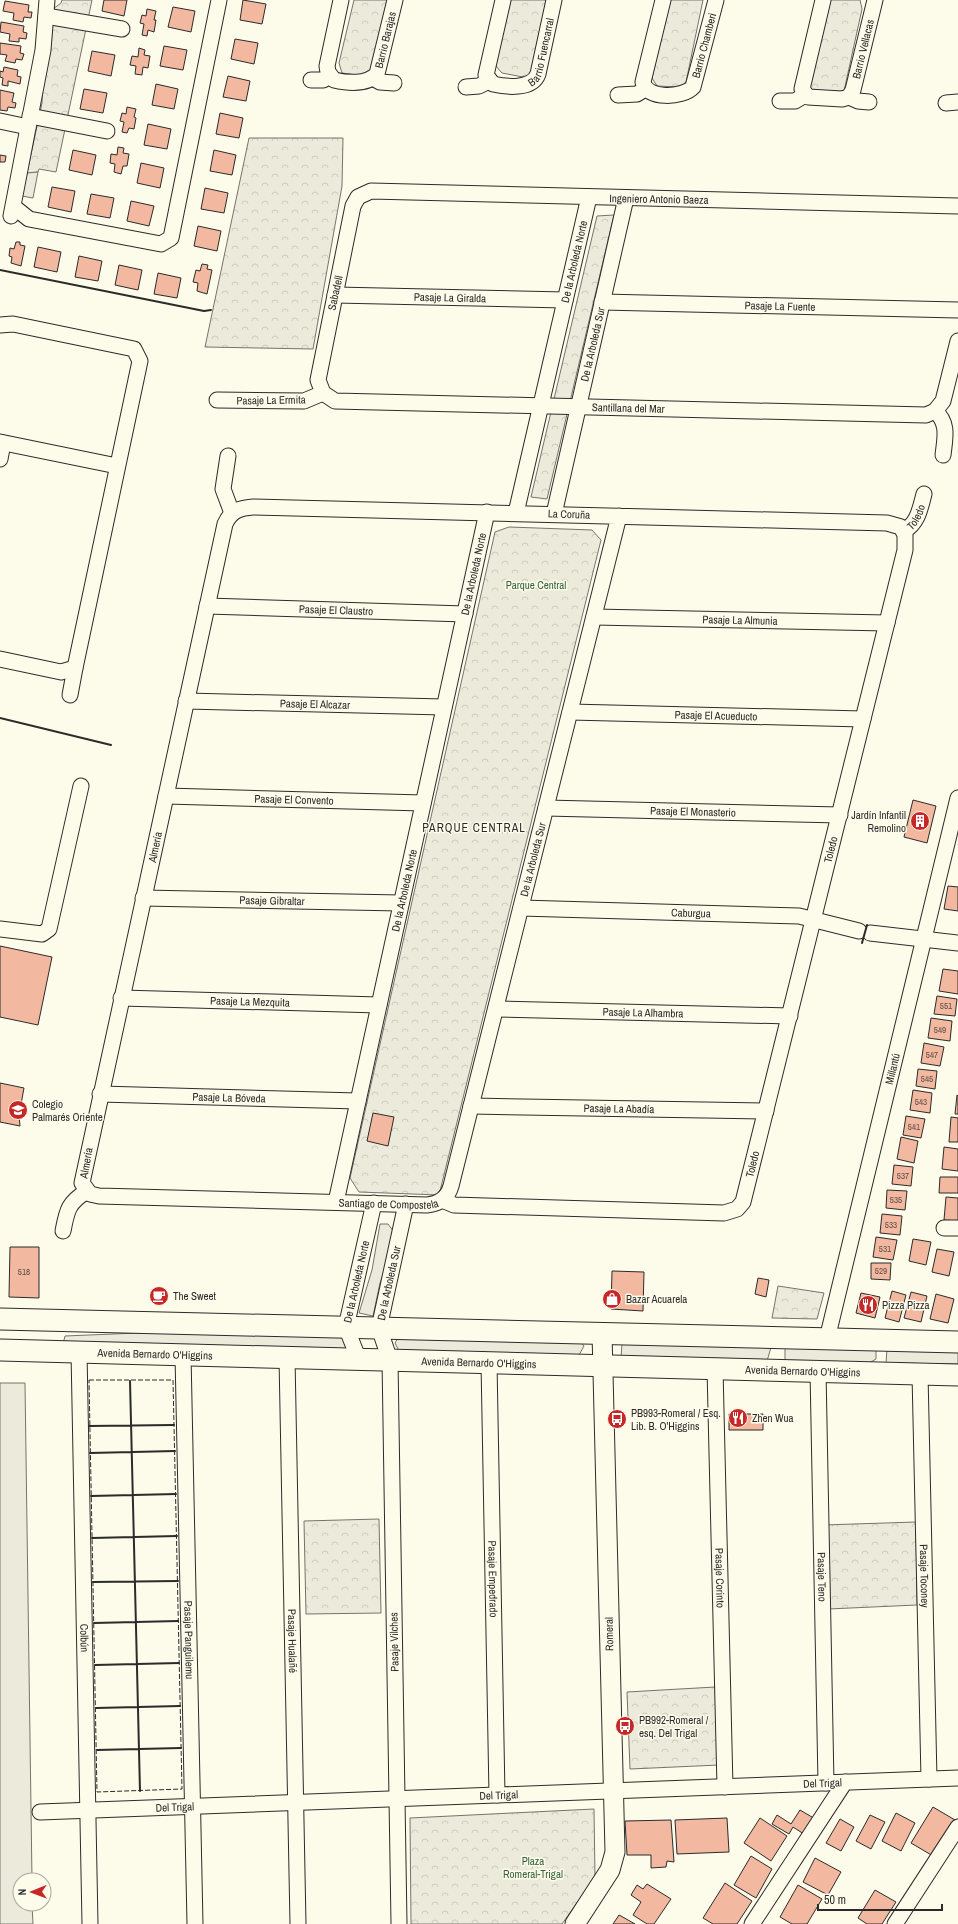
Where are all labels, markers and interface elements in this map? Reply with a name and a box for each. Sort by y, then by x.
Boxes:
street label: Barrio Barajas [372,10,399,70]
street label: Barrio Chamberi [689,11,719,80]
street label: Barrio Fuencarral [525,17,557,89]
street label: Barrio Vellacas [849,17,877,80]
street label: Ingeniero Antonio Baeza [609,191,709,207]
street label: De la Arboleda Norte [558,219,590,304]
street label: Sabadell [325,274,345,312]
street label: Pasaje La Giralda [414,290,486,305]
street label: Pasaje La Fuente [744,298,816,314]
street label: De la Arboleda Sur [577,306,608,383]
street label: Pasaje La Ermita [236,392,306,408]
street label: Santillana del Mar [592,400,665,416]
street label: Toledo [904,503,928,533]
street label: La Coruña [548,506,590,522]
street label: De la Arboleda Norte [458,531,489,616]
park label: Parque Central [506,578,566,592]
street label: Pasaje El Claustro [299,602,373,618]
street label: Pasaje La Almunia [702,612,778,628]
street label: Pasaje El Alcazar [280,696,350,712]
street label: Pasaje El Acueducto [674,707,758,723]
street label: Pasaje El Convento [254,791,334,808]
street label: Pasaje El Monasterio [650,803,736,820]
place label: Jardín Infantil Remolino [851,808,906,835]
building icon: Jardín Infantil Remolino [909,810,931,832]
district label: PARQUE CENTRAL [422,820,526,836]
street label: De la Arboleda Sur [517,821,549,898]
street label: Almería [145,830,165,865]
street label: Toledo [821,835,841,864]
street label: De la Arboleda Norte [388,848,420,933]
street label: Pasaje Gibraltar [239,893,305,908]
street label: Caburgua [671,905,711,920]
street label: Pasaje La Mezquita [210,993,290,1010]
house number: 551 [940,1000,952,1012]
street label: Pasaje La Alhambra [602,1005,684,1020]
house number: 549 [934,1024,946,1036]
house number: 547 [926,1049,938,1061]
street label: Millantú [882,1052,903,1086]
house number: 545 [921,1073,933,1085]
street label: Pasaje La Bóveda [192,1090,266,1105]
house number: 543 [915,1096,927,1108]
place label: Colegio Palmarés Oriente [32,1097,103,1124]
school or university icon: Colegio Palmarés Oriente [7,1099,29,1121]
street label: Pasaje La Abadía [583,1101,655,1116]
house number: 541 [908,1121,920,1133]
street label: Almería [76,1146,96,1181]
street label: Toledo [742,1149,762,1179]
house number: 537 [897,1170,909,1182]
house number: 535 [890,1194,902,1206]
street label: Santiago de Compostela [338,1196,440,1212]
house number: 533 [885,1219,897,1231]
street label: De la Arboleda Norte [340,1239,372,1324]
house number: 531 [879,1243,891,1255]
street label: De la Arboleda Sur [374,1244,404,1322]
house number: 529 [875,1265,887,1277]
house number: 518 [18,1266,30,1278]
cafe icon: The Sweet [148,1285,170,1307]
shop icon: Bazar Acuarela [601,1288,623,1310]
place label: The Sweet [173,1289,217,1303]
place label: Bazar Acuarela [626,1292,687,1306]
restaurant icon: Pizza Pizza [857,1294,879,1316]
place label: Pizza Pizza [882,1298,930,1312]
street label: Avenida Bernardo O'Higgins [96,1346,213,1363]
street label: Avenida Bernardo O'Higgins [420,1354,537,1371]
street label: Avenida Bernardo O'Higgins [744,1362,861,1379]
place label: PB993-Romeral / Esq. Lib. B. O'Higgins [631,1406,721,1433]
restaurant icon: Zhen Wua [727,1407,749,1429]
bus stop icon: PB993-Romeral / Esq. Lib. B. O'Higgins [606,1408,628,1430]
place label: Zhen Wua [752,1411,793,1425]
street label: Pasaje Empedrado [485,1540,501,1618]
street label: Pasaje Toconey [917,1544,932,1608]
street label: Pasaje Corinto [712,1548,728,1608]
street label: Pasaje Teno [815,1552,829,1602]
street label: Pasaje Panguilemu [181,1601,197,1679]
street label: Pasaje Hualañé [285,1609,300,1673]
street label: Pasaje Vilches [386,1612,402,1672]
street label: Romeral [602,1617,616,1651]
street label: Colbún [77,1623,92,1652]
place label: PB992-Romeral / esq. Del Trigal [639,1713,709,1740]
bus stop icon: PB992-Romeral / esq. Del Trigal [614,1715,636,1737]
street label: Del Trigal [803,1775,842,1791]
street label: Del Trigal [479,1787,518,1803]
street label: Del Trigal [155,1799,195,1815]
park label: Plaza Romeral-Trigal [503,1854,563,1881]
north arrow [12,1872,52,1912]
scale bar [818,1886,942,1912]
text: N [15,1889,29,1896]
text: 50 m [824,1892,846,1908]

